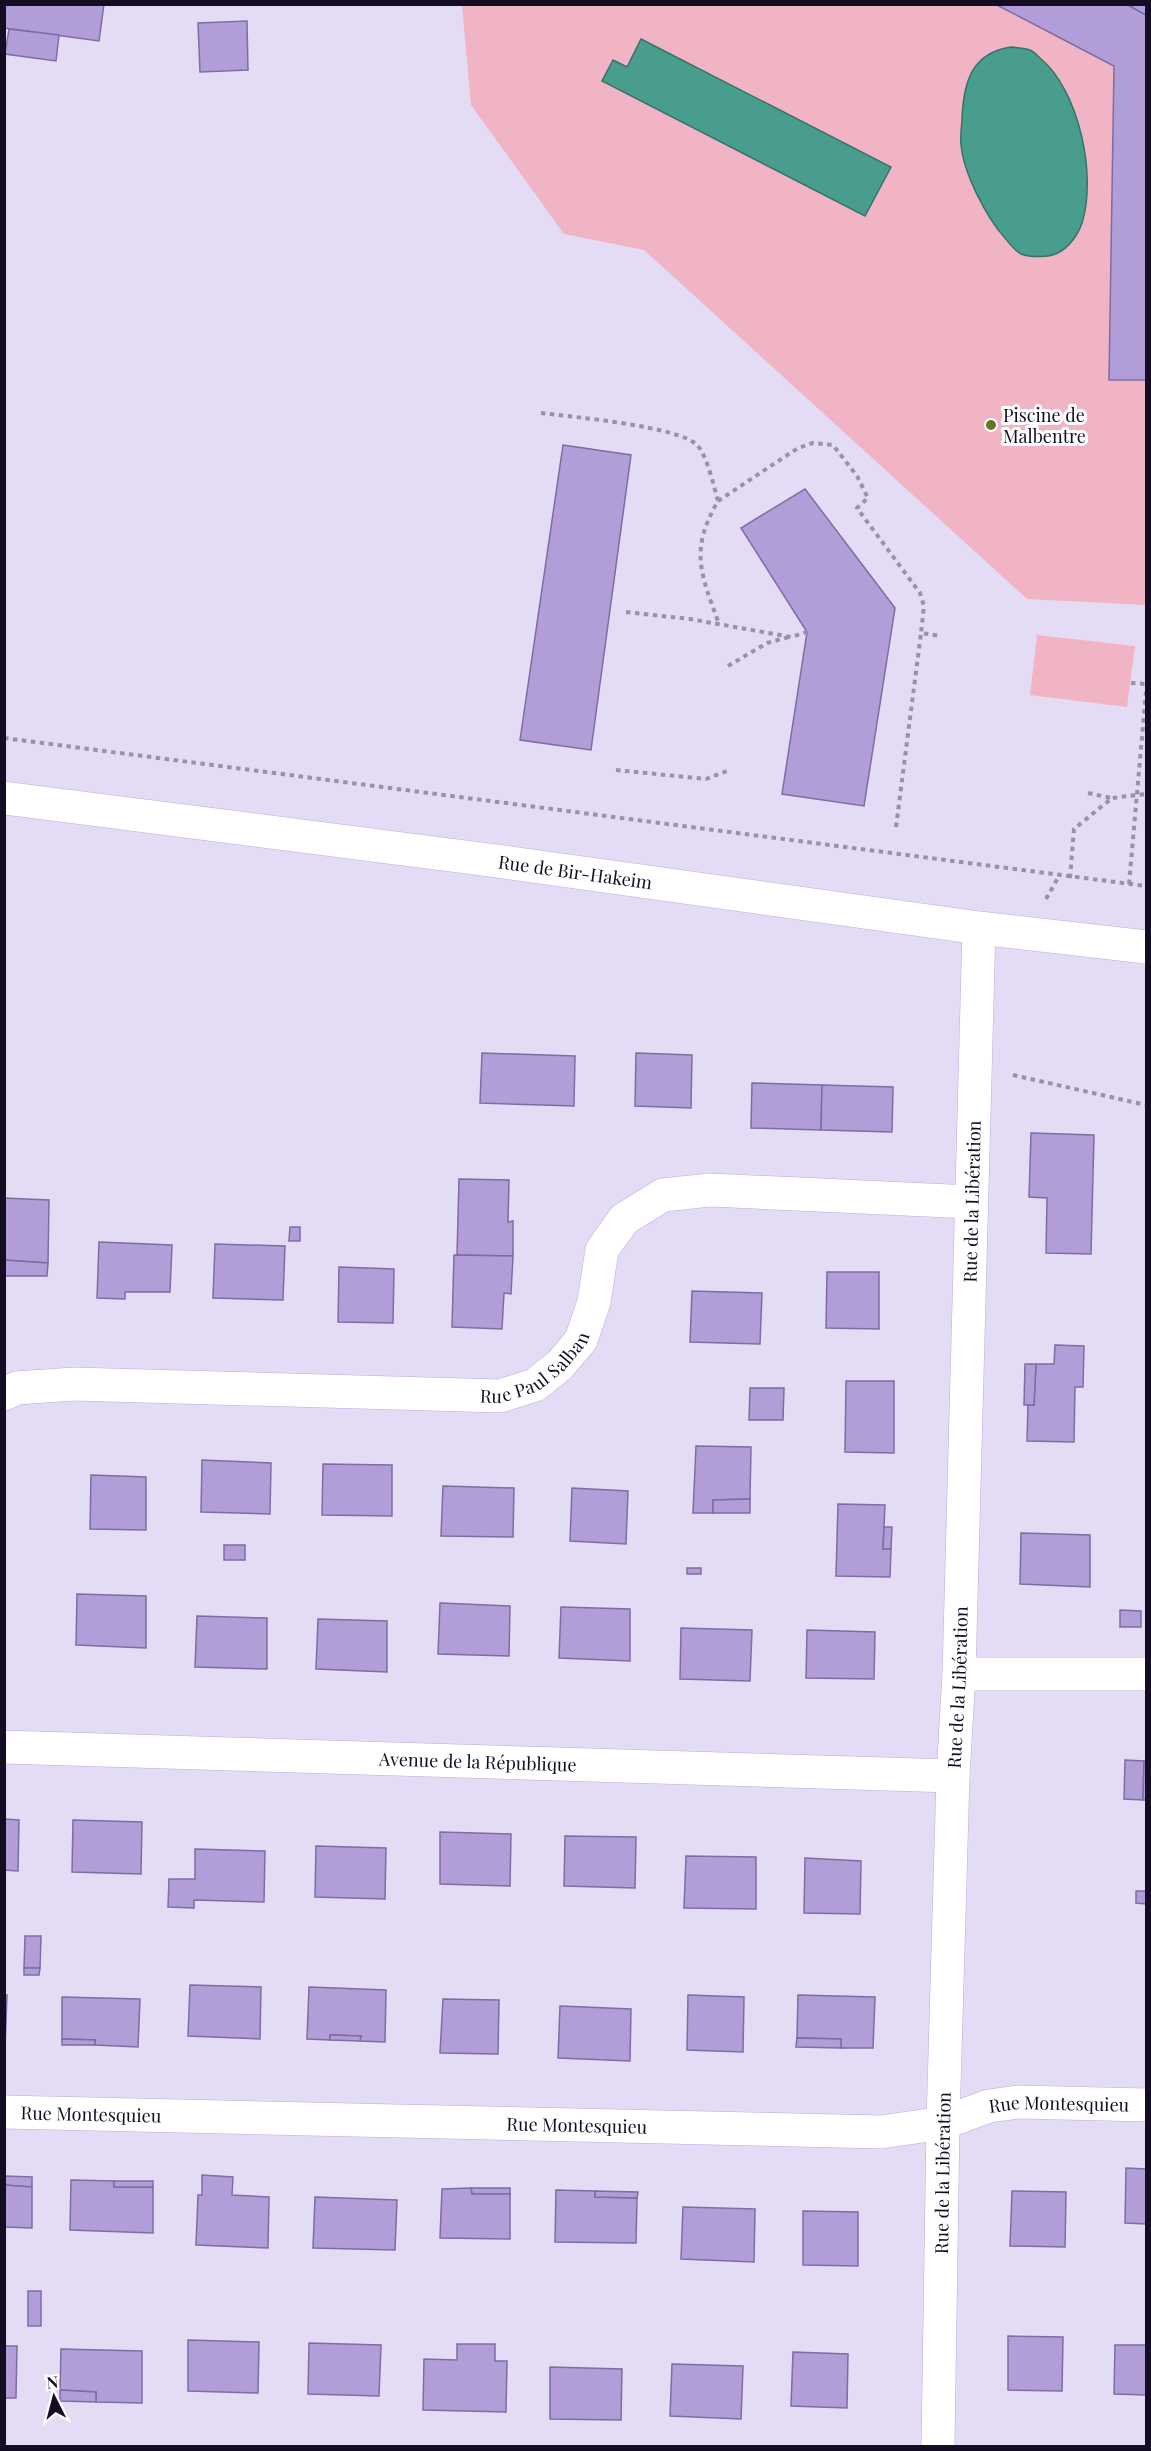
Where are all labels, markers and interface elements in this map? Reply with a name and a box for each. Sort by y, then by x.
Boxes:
place label: Piscine de Malbentre [1003,403,1086,448]
marker: Piscine de Malbentre [984,418,998,432]
street label: Rue de Bir-Hakeim [497,849,654,895]
street label: Rue de la Libération [957,1120,986,1283]
street label: Rue Paul Salban [480,1329,595,1408]
street label: Rue de la Libération [941,1606,973,1769]
street label: Avenue de la République [378,1746,577,1776]
street label: Rue Montesquieu [987,2090,1130,2118]
street label: Rue de la Libération [929,2091,956,2254]
street label: Rue Montesquieu [20,2100,162,2128]
street label: Rue Montesquieu [506,2111,648,2139]
north arrow [24,2367,84,2427]
text: N [46,2370,60,2393]

